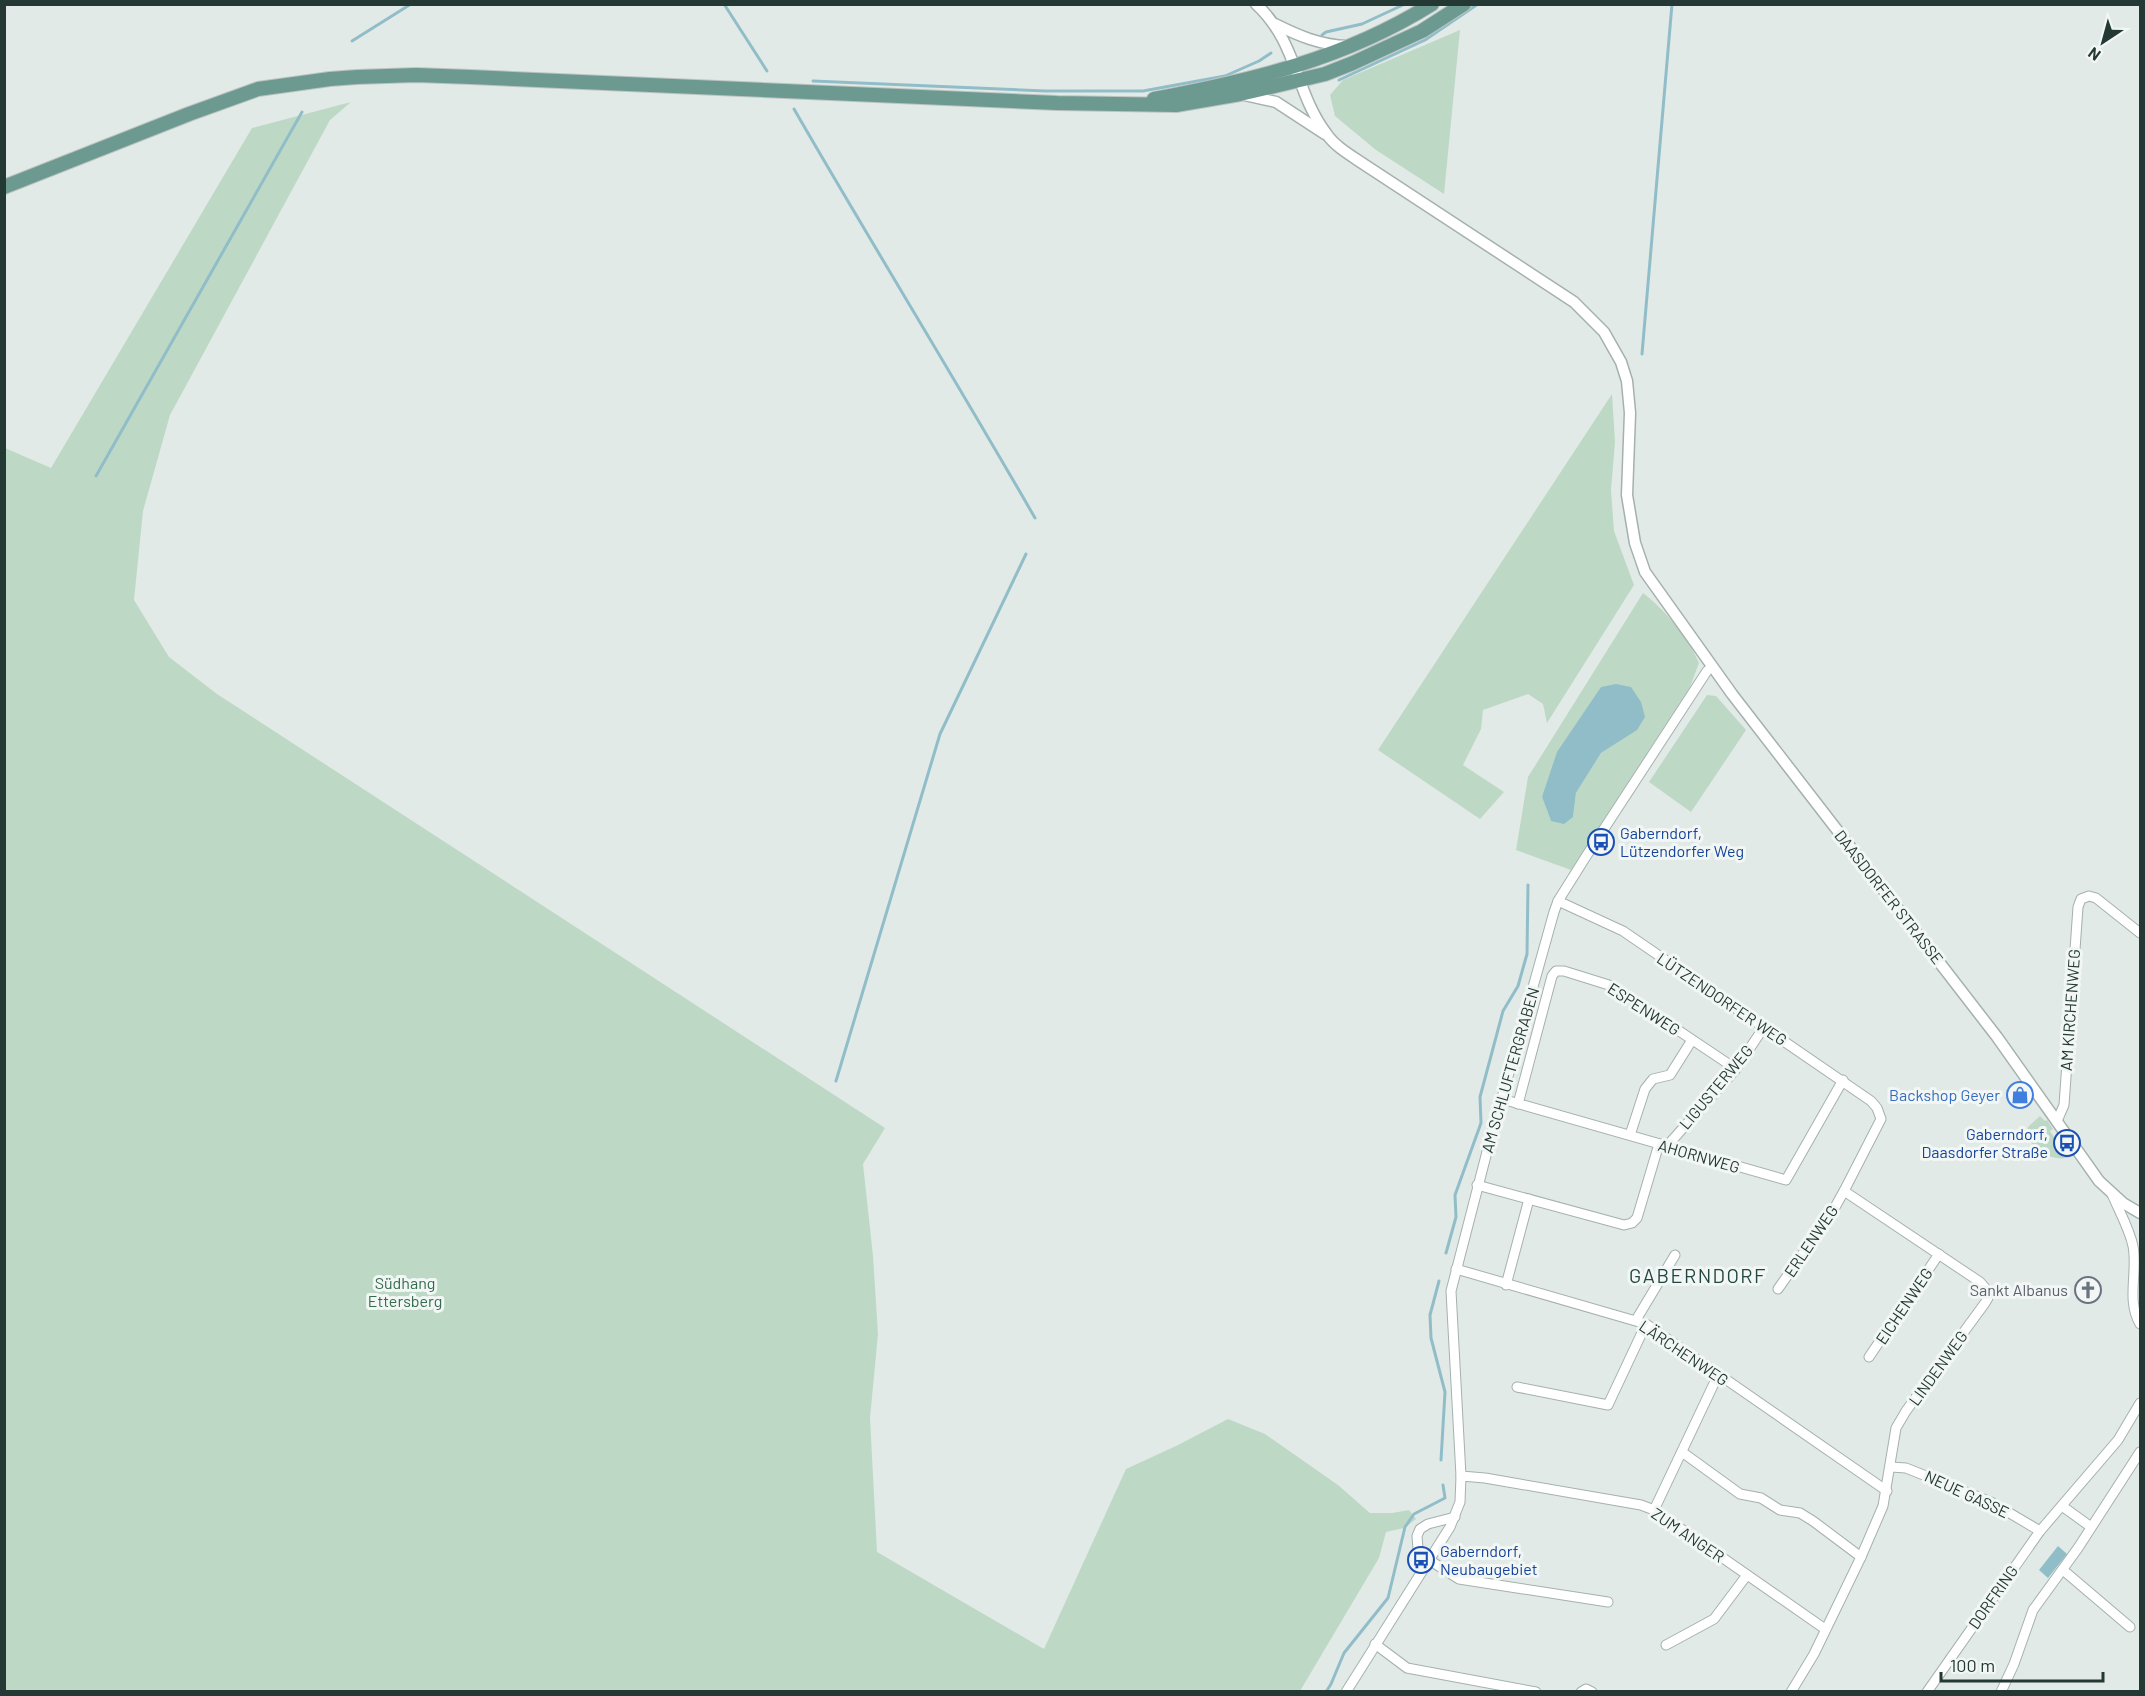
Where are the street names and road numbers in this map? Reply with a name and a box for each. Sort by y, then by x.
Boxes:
street label: DAASDORFER STRASSE [1831,826,1948,968]
street label: LÜTZENDORFER WEG [1654,948,1791,1049]
street label: AM KIRCHENWEG [2056,948,2083,1072]
street label: ESPENWEG [1605,978,1684,1039]
street label: AM SCHLUFTERGRABEN [1477,985,1542,1155]
street label: LIGUSTERWEG [1675,1041,1756,1133]
street label: AHORNWEG [1656,1135,1742,1176]
street label: ERLENWEG [1780,1201,1841,1280]
street label: EICHENWEG [1871,1264,1936,1347]
street label: LÄRCHENWEG [1636,1316,1732,1389]
street label: LINDENWEG [1904,1327,1971,1409]
street label: NEUE GASSE [1922,1466,2012,1521]
street label: ZUM ANGER [1648,1503,1728,1566]
street label: DORFRING [1964,1561,2021,1632]

